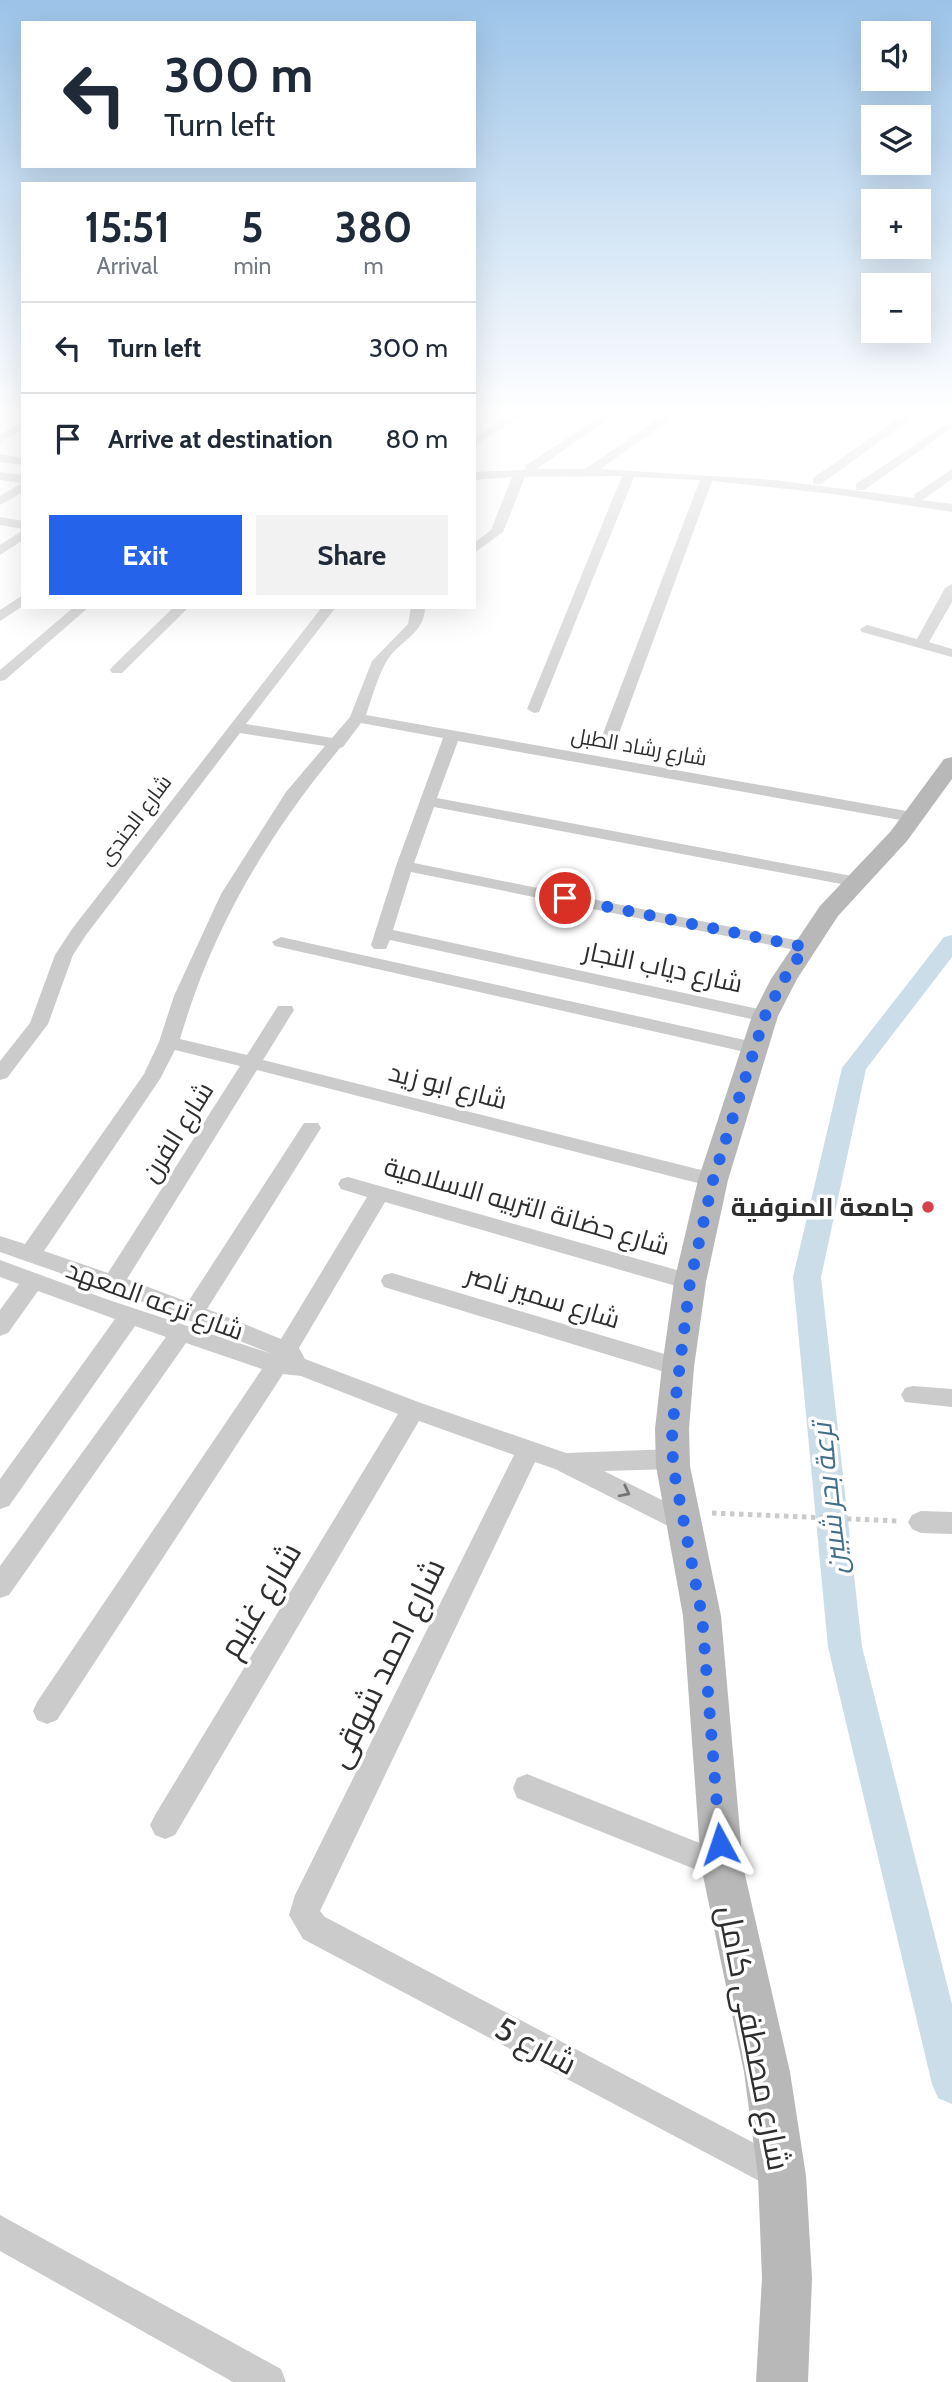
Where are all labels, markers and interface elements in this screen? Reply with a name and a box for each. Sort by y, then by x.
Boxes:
map controls [861,21,931,343]
button: sound [861,21,931,91]
text: 300 m [164,45,313,104]
icon: left [49,49,140,140]
text: Turn left [164,105,275,144]
button: layers [861,105,931,175]
button: + [861,189,931,259]
text: 15:51 [84,201,170,253]
text: 5 [241,201,264,253]
text: 380 [335,201,412,253]
text: Arrival [97,252,158,280]
text: min [233,252,271,280]
text: m [364,252,384,280]
button: − [861,273,931,343]
icon: left [49,329,87,367]
text: Turn left [108,332,201,364]
text: 300 m [369,332,448,364]
icon: arrive [49,420,87,458]
text: Arrive at destination [108,423,333,455]
text: 80 m [385,423,448,455]
button: Exit [49,515,242,595]
button: Share [256,515,448,595]
street label: شارع رشاد الطبل [569,722,709,773]
street label: شارع الجندى [93,770,178,871]
pin [535,868,595,928]
icon: arrive [546,879,584,917]
street label: شارع دياب النجار [578,934,745,1000]
street label: شارع ابو زيد [385,1056,510,1117]
street label: شارع الفرن [134,1076,221,1189]
street label: شارع حضانة التربيه الاسلامية [380,1150,673,1263]
place label: جامعة المنوفية [731,1191,914,1223]
marker: جامعة المنوفية [920,1199,936,1215]
street label: شارع ترعه المعهد [62,1253,248,1348]
street label: شارع سمير ناصر [460,1258,624,1337]
water label: ترعة بحر شبين [804,1417,854,1576]
one-way arrow [617,1484,630,1498]
street label: شارع غنيم [210,1535,312,1666]
street label: شارع احمد شوقى [318,1552,456,1775]
position arrow [683,1807,757,1881]
street label: شارع مصطفى كامل [707,1902,799,2174]
street label: شارع 5 [487,2008,584,2086]

